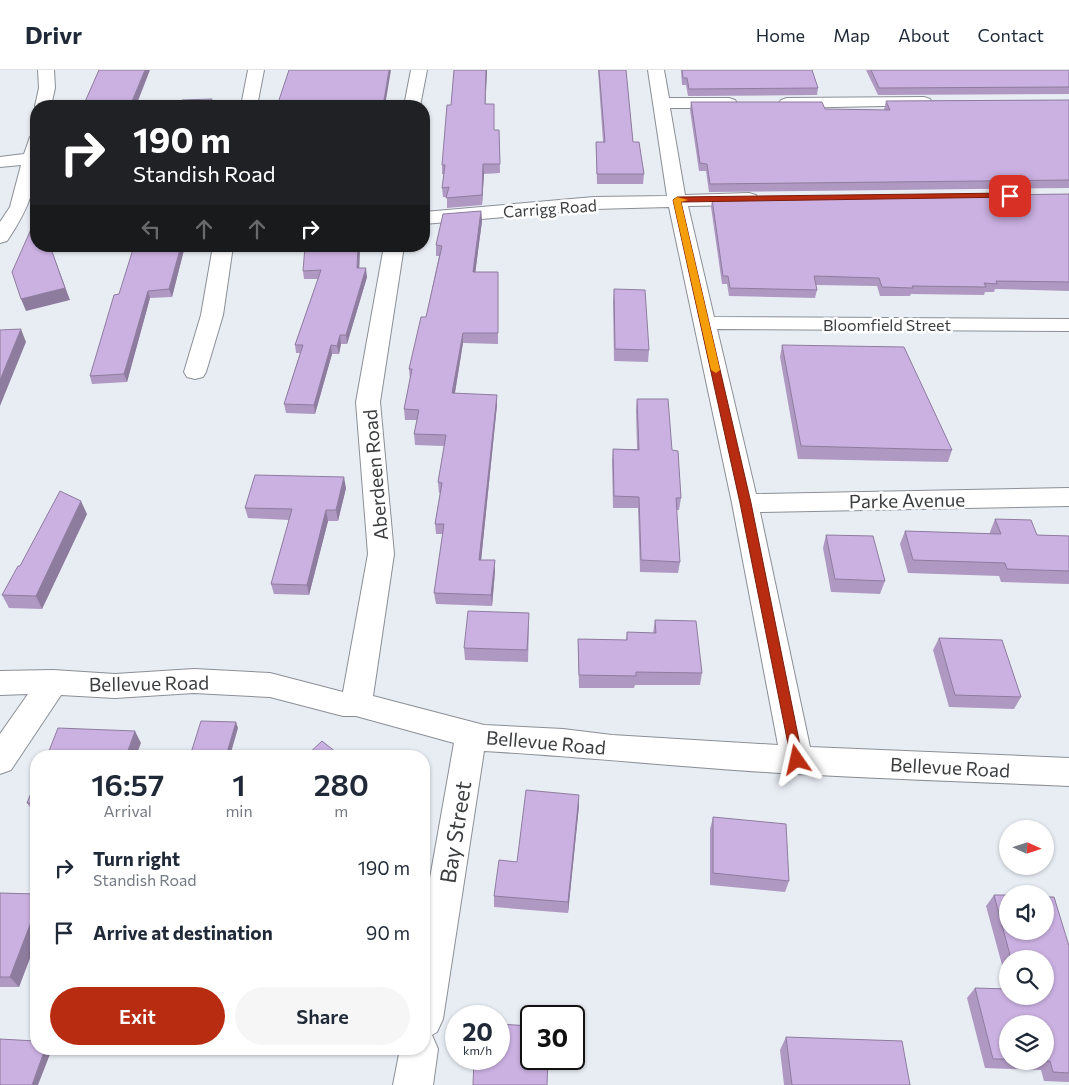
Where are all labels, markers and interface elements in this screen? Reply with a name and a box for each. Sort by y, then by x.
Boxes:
text: Drivr [25,20,82,49]
text: Home [756,24,805,46]
text: Map [833,24,870,46]
text: About [898,24,950,46]
text: Contact [978,24,1044,46]
text: 190 m [133,117,231,160]
icon: right [50,120,115,185]
text: Standish Road [133,160,275,187]
pin [989,175,1031,217]
icon: arrive [996,182,1024,210]
street label: Carrigg Road [502,195,598,221]
icon: left [137,215,165,243]
icon: ahead [190,215,218,243]
icon: ahead [243,215,271,243]
icon: right [296,215,324,243]
street label: Bloomfield Street [823,315,951,334]
street label: Aberdeen Road [358,408,392,542]
street label: Parke Avenue [849,487,965,513]
street label: Bellevue Road [89,670,209,696]
street label: Bellevue Road [485,725,607,759]
position arrow [770,733,822,785]
street label: Bellevue Road [889,752,1011,782]
text: 16:57 [91,765,164,802]
text: 1 [232,765,246,802]
text: 280 [314,765,369,802]
street label: Bay Street [434,779,476,885]
text: Arrival [103,801,152,820]
text: min [225,801,253,820]
text: m [334,801,348,820]
north arrow [999,820,1054,875]
map controls [999,820,1054,1070]
text: Turn right [93,847,180,870]
icon: right [50,854,78,882]
text: 190 m [358,856,410,879]
text: Standish Road [93,870,197,889]
button: sound [999,885,1054,940]
icon: arrive [50,919,78,947]
text: Arrive at destination [93,921,273,944]
text: 90 m [366,921,410,944]
button: search [999,950,1054,1005]
button: Exit [50,987,225,1045]
button: Share [235,987,410,1045]
speed limit sign: 30 [520,1005,585,1070]
button: layers [999,1015,1054,1070]
text: 20 [462,1016,493,1046]
text: km/h [463,1043,492,1057]

